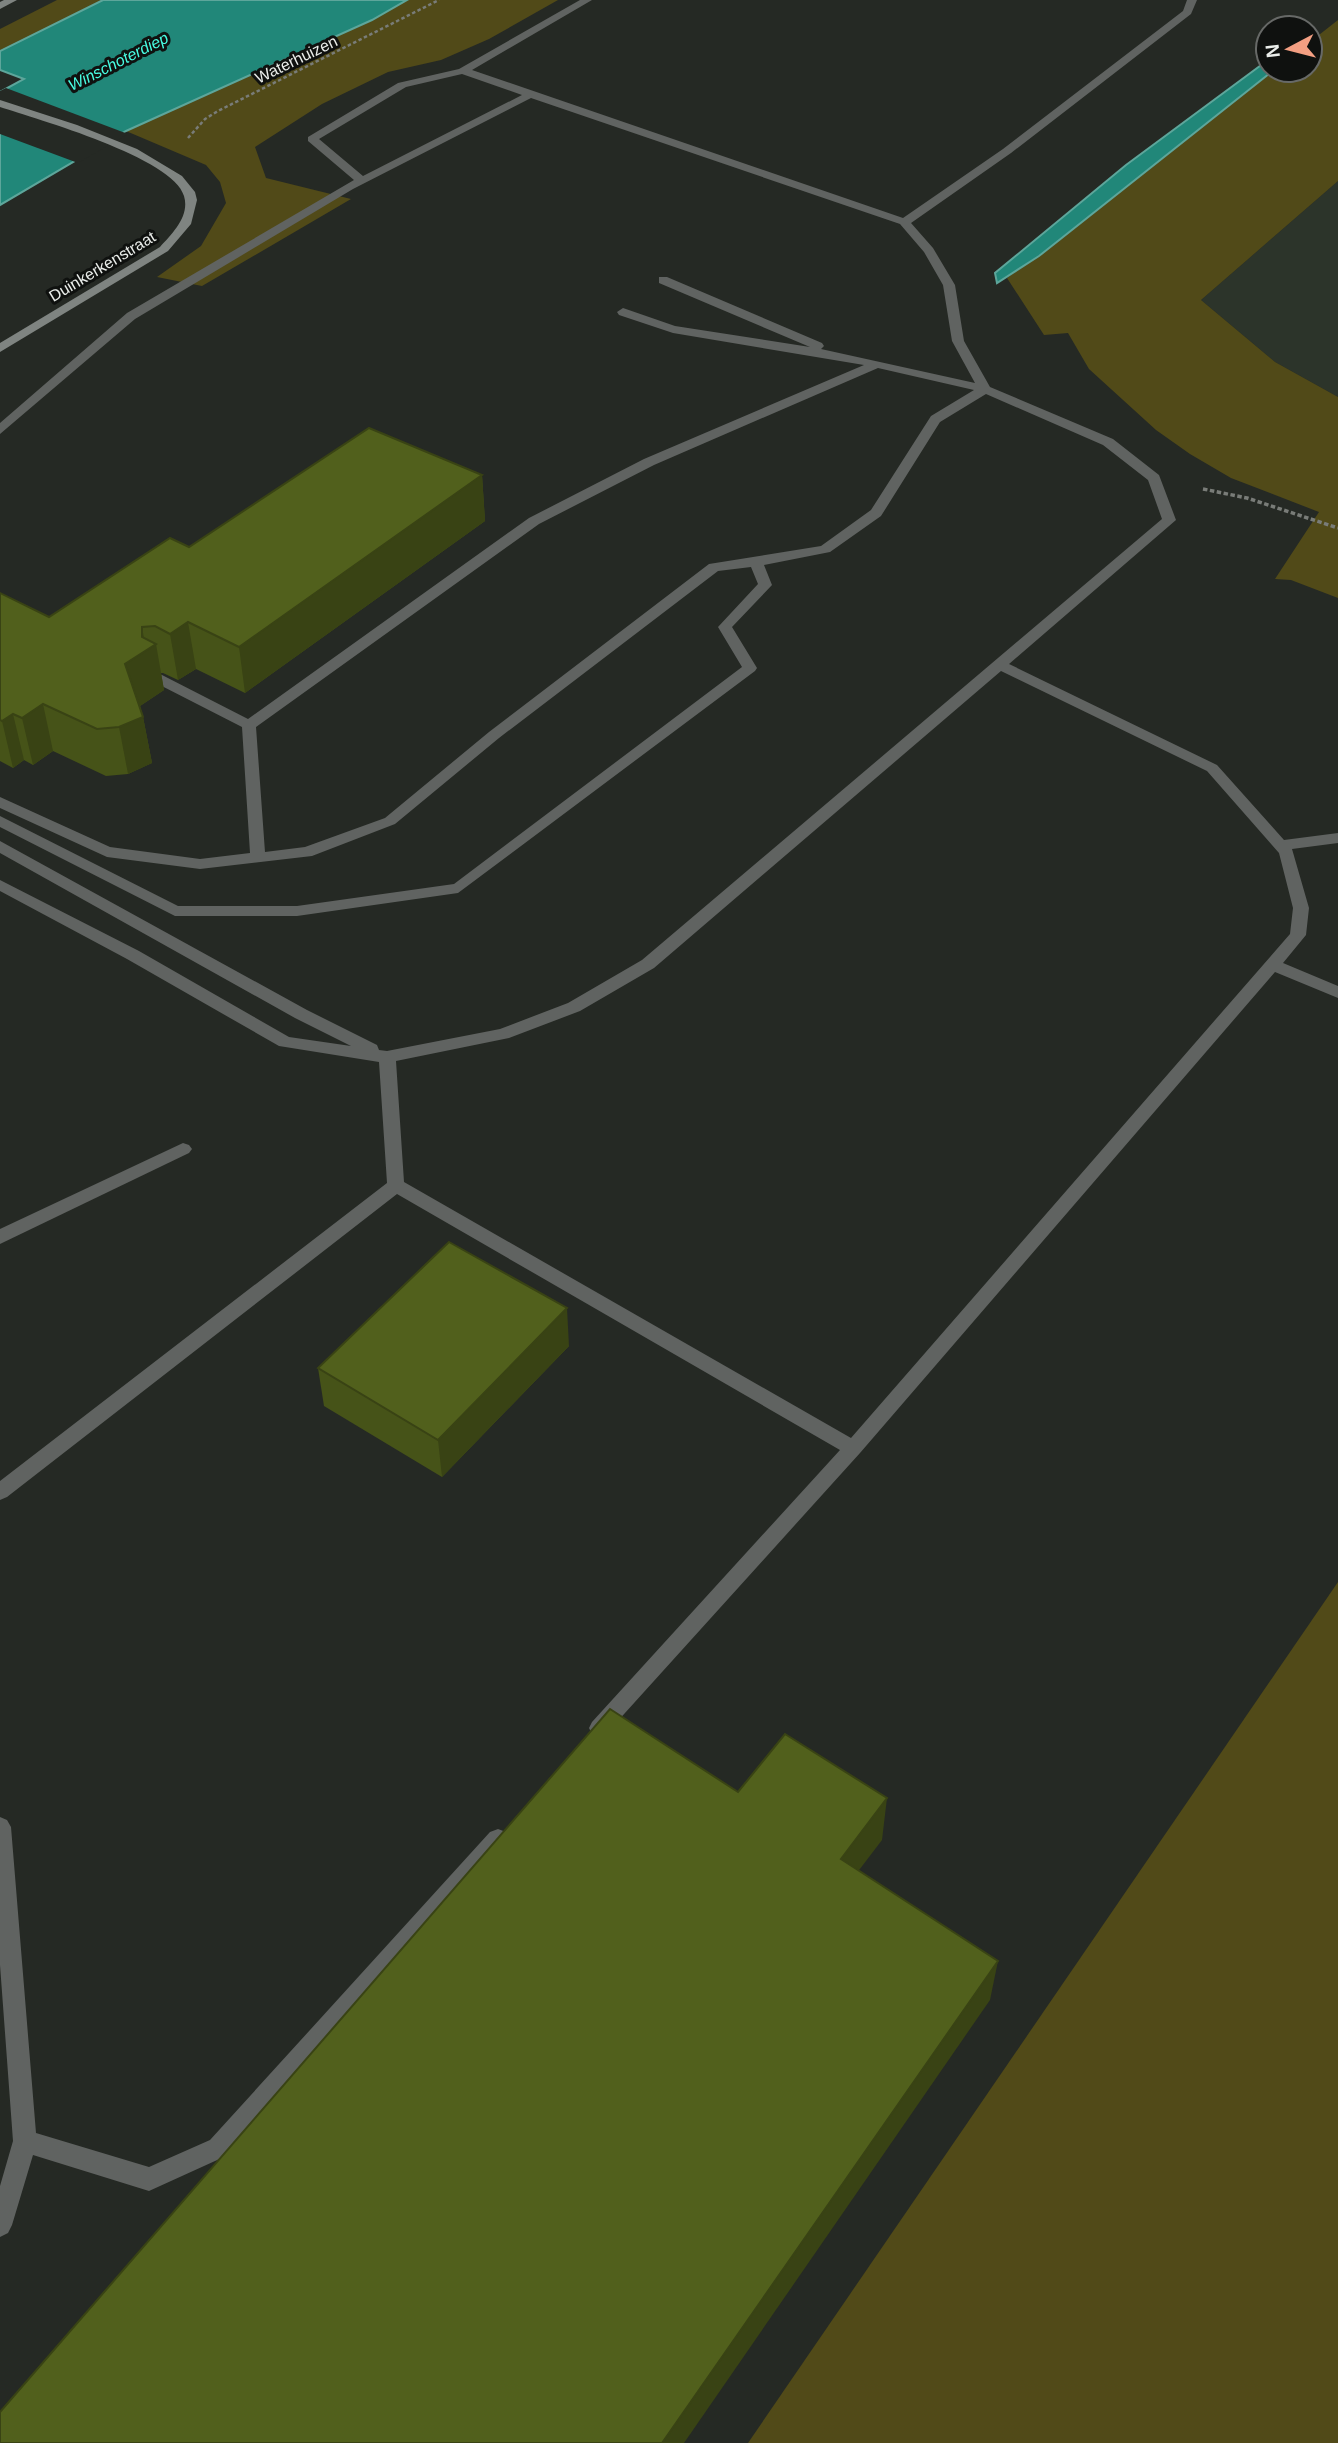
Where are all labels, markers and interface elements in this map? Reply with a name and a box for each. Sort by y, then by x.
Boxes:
north arrow [1254,14,1324,84]
water label: Winschoterdiep [65,29,171,94]
street label: Waterhuizen [252,32,340,87]
text: N [1261,43,1284,59]
street label: Duinkerkenstraat [46,228,159,305]

